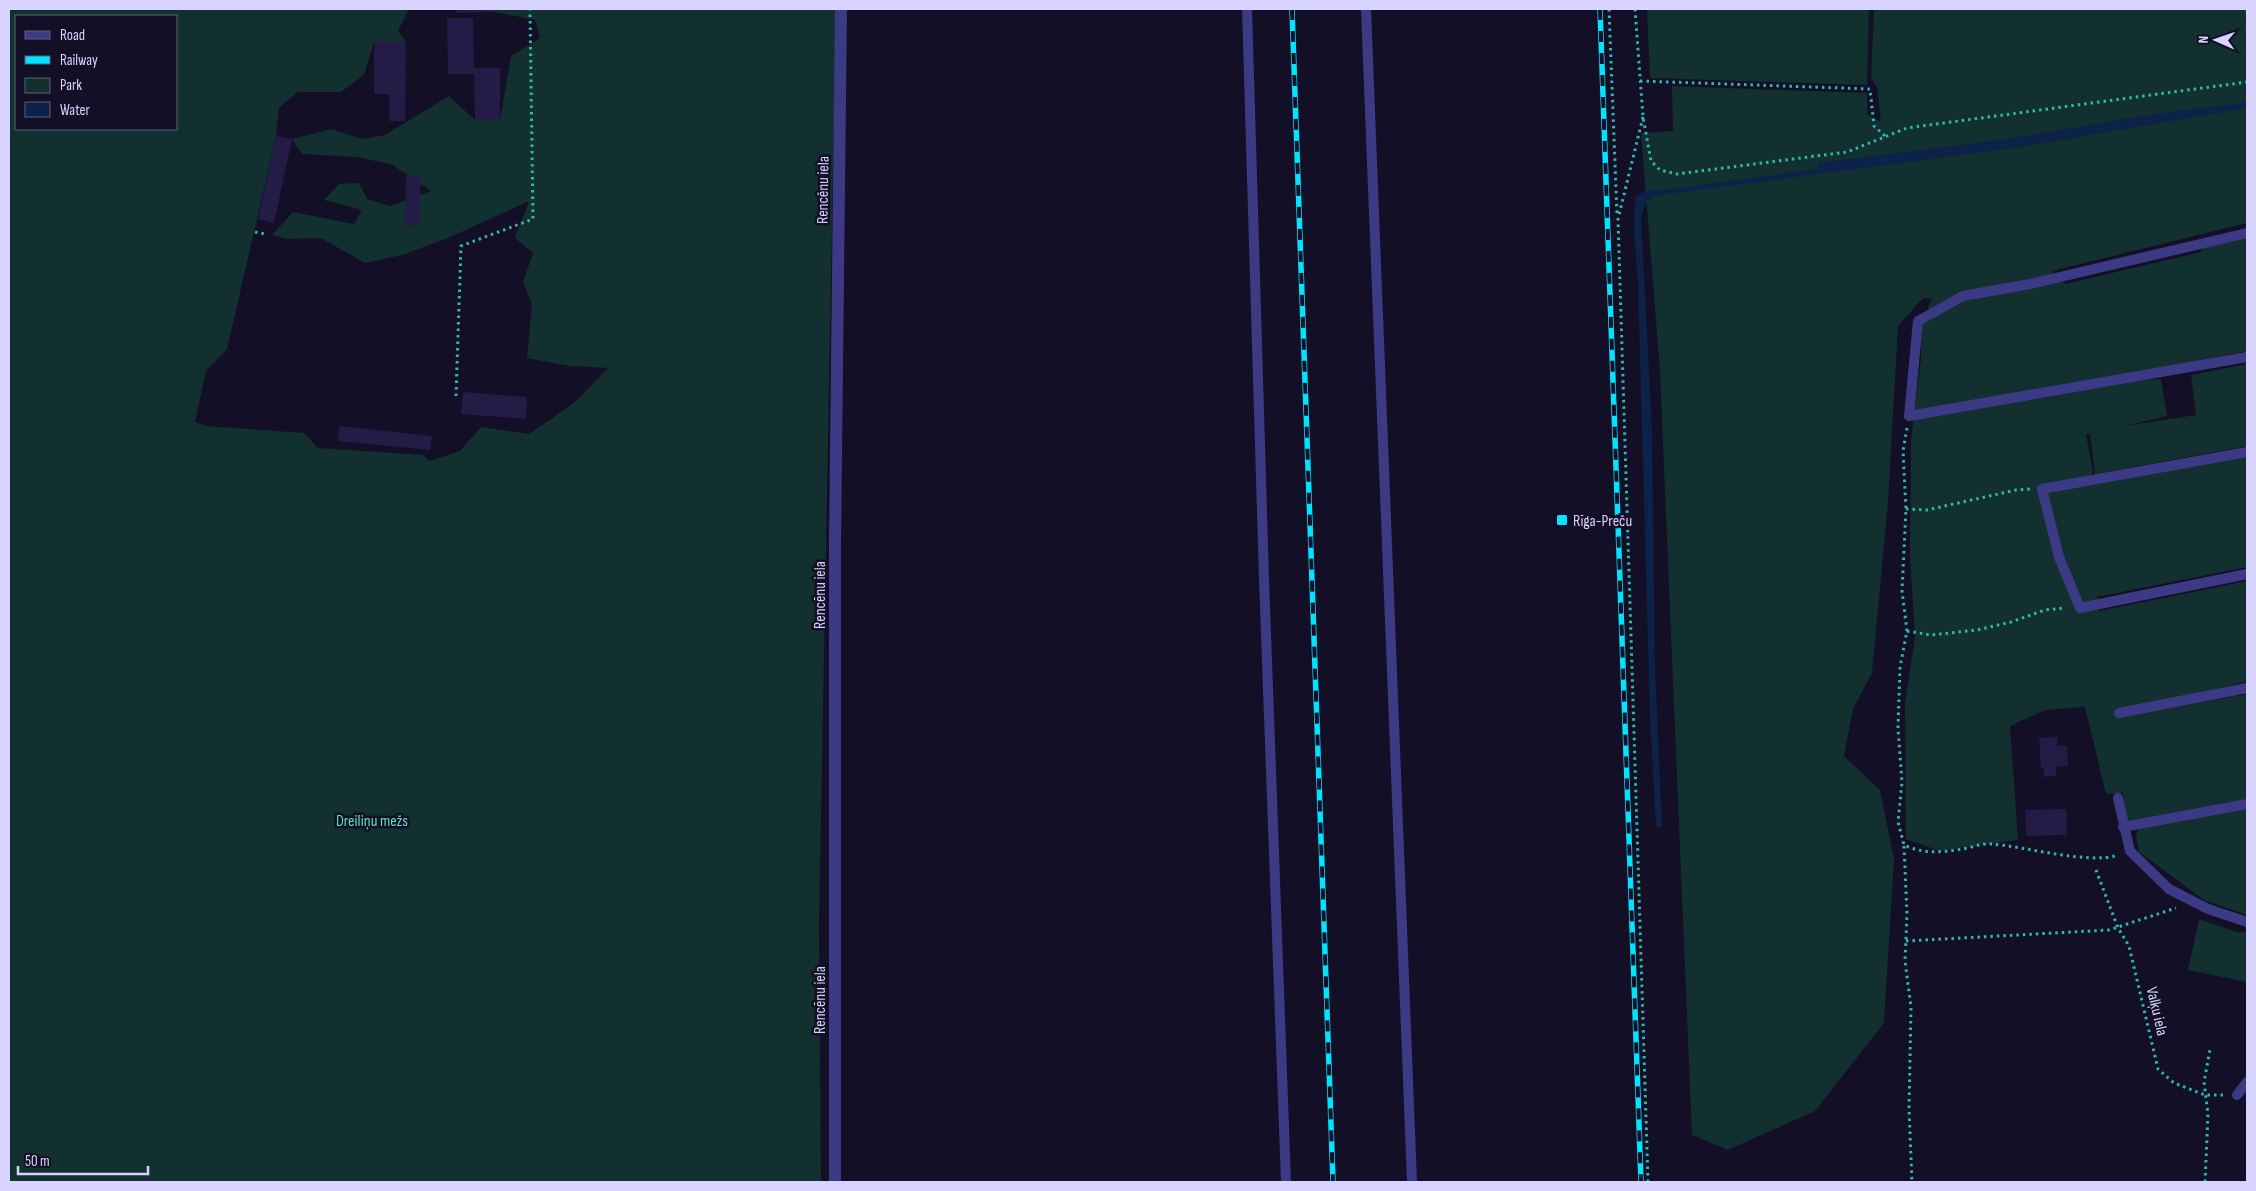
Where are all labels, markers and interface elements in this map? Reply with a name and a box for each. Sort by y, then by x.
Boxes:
legend [15,15,178,130]
north arrow [2191,15,2241,65]
text: Road [60,26,85,45]
text: N [2195,36,2212,44]
text: Railway [60,51,98,70]
text: Park [60,76,82,95]
text: Water [60,101,91,120]
street label: Rencēnu iela [813,156,834,224]
place label: Rīga-Preču [1573,512,1632,531]
marker: Rīga-Preču [1555,513,1569,527]
street label: Rencēnu iela [811,561,830,629]
park label: Dreiliņu mežs [336,812,408,831]
street label: Rencēnu iela [811,966,830,1034]
street label: Valķu iela [2142,985,2171,1038]
scale bar [18,1144,148,1176]
text: 50 m [25,1152,50,1171]

